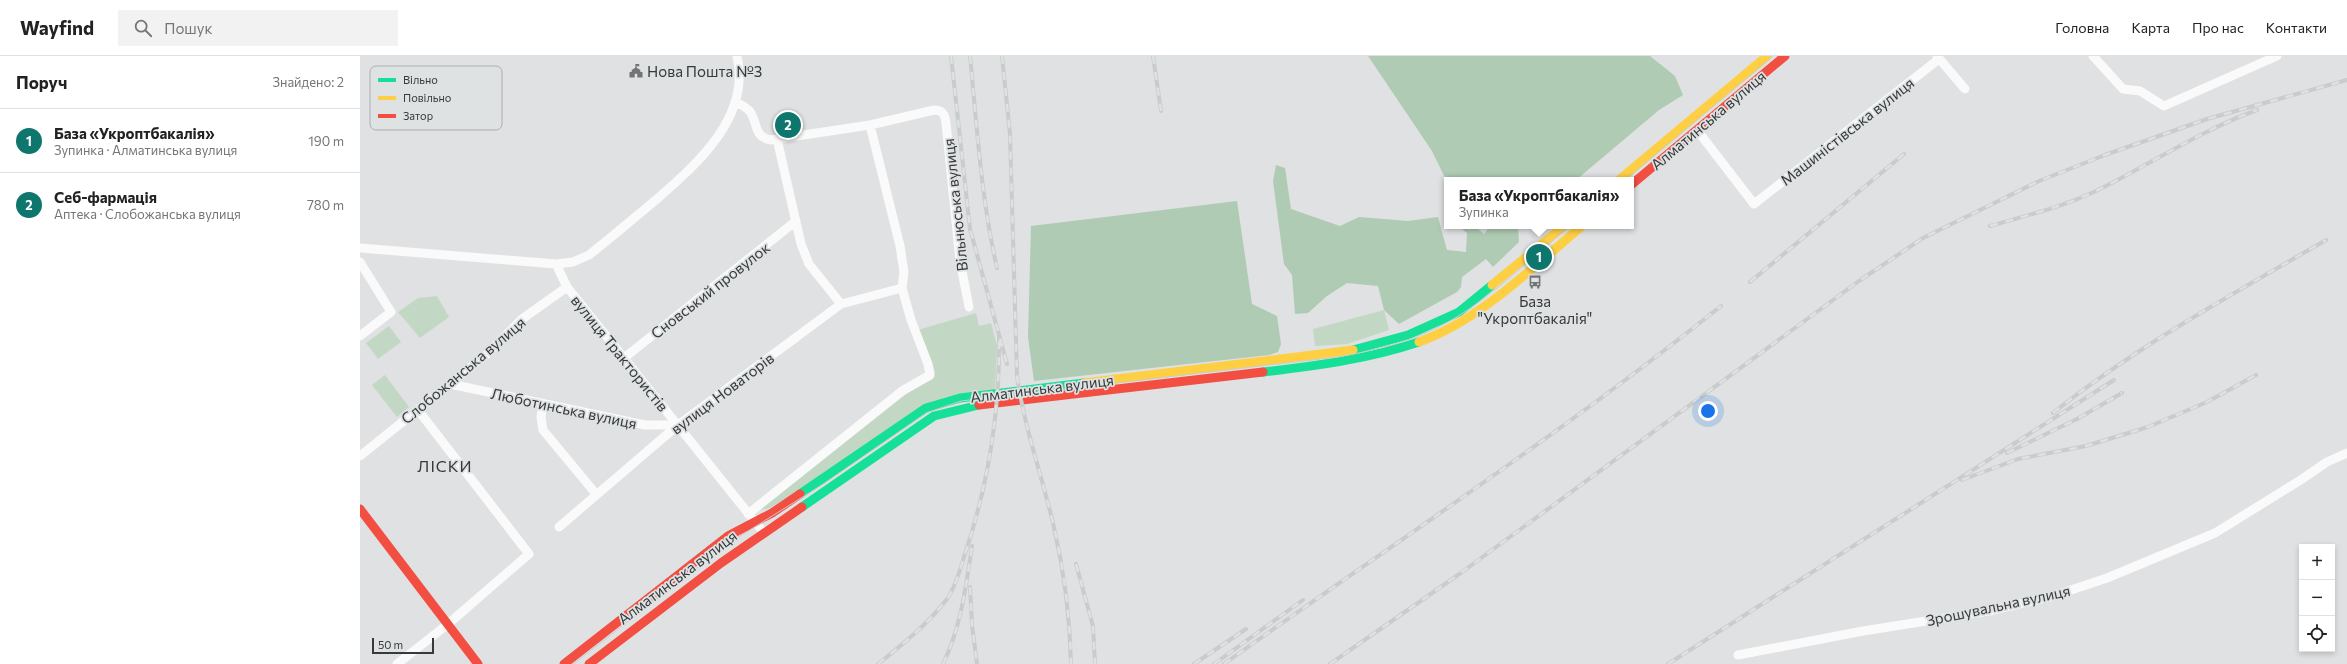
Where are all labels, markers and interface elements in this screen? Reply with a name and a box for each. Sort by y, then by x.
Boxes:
search box [118,10,398,46]
text: Wayfind [20,16,94,39]
icon: search [132,17,154,39]
text: Пошук [164,19,213,37]
text: Головна [2055,19,2109,36]
text: Карта [2131,19,2170,36]
text: Про нас [2192,19,2244,36]
text: Контакти [2266,19,2327,36]
place label: Нова Пошта №3 [647,62,762,80]
public building icon: Нова Пошта №3 [628,63,644,79]
legend [370,66,502,130]
street label: Алматинська вулиця [1647,67,1769,173]
text: Поруч [16,72,67,93]
text: Вільно [403,73,438,86]
street label: Машиністівська вулиця [1777,73,1917,189]
text: Знайдено: 2 [273,74,344,90]
text: Повільно [403,91,452,104]
text: Затор [403,109,433,122]
pin: 2 [775,110,801,140]
text: База «Укроптбакалія» [54,124,215,142]
text: 1 [26,133,32,149]
text: 190 m [308,133,344,149]
street label: Вільнюська вулиця [939,138,971,272]
text: Зупинка · Алматинська вулиця [54,142,237,158]
popup [1444,177,1634,229]
text: База «Укроптбакалія» [1459,186,1619,204]
text: Себ-фармація [54,188,157,206]
text: 2 [25,197,33,213]
text: 780 m [307,197,344,213]
text: Зупинка [1459,204,1509,220]
text: Аптека · Слобожанська вулиця [54,206,241,222]
street label: Сновський провулок [647,238,773,342]
pin: 1 [1526,242,1552,272]
bus stop icon: База "Укроптбакалія" [1527,274,1543,290]
street label: вулиця Трактористів [568,291,672,415]
place label: База "Укроптбакалія" [1478,292,1592,327]
street label: Слобожанська вулиця [397,313,529,427]
street label: вулиця Новаторів [667,348,777,438]
street label: Алматинська вулиця [969,370,1115,406]
street label: Люботинська вулиця [489,384,639,432]
your location [1698,401,1718,421]
district label: ЛІСКИ [417,456,473,475]
street label: Алматинська вулиця [614,526,740,628]
map controls [2299,544,2335,652]
button: + [2299,544,2335,580]
button: − [2299,580,2335,616]
street label: Зрошувальна вулиця [1924,581,2072,629]
button: locate [2299,616,2335,652]
scale bar [372,636,434,655]
text: 50 m [378,638,403,651]

